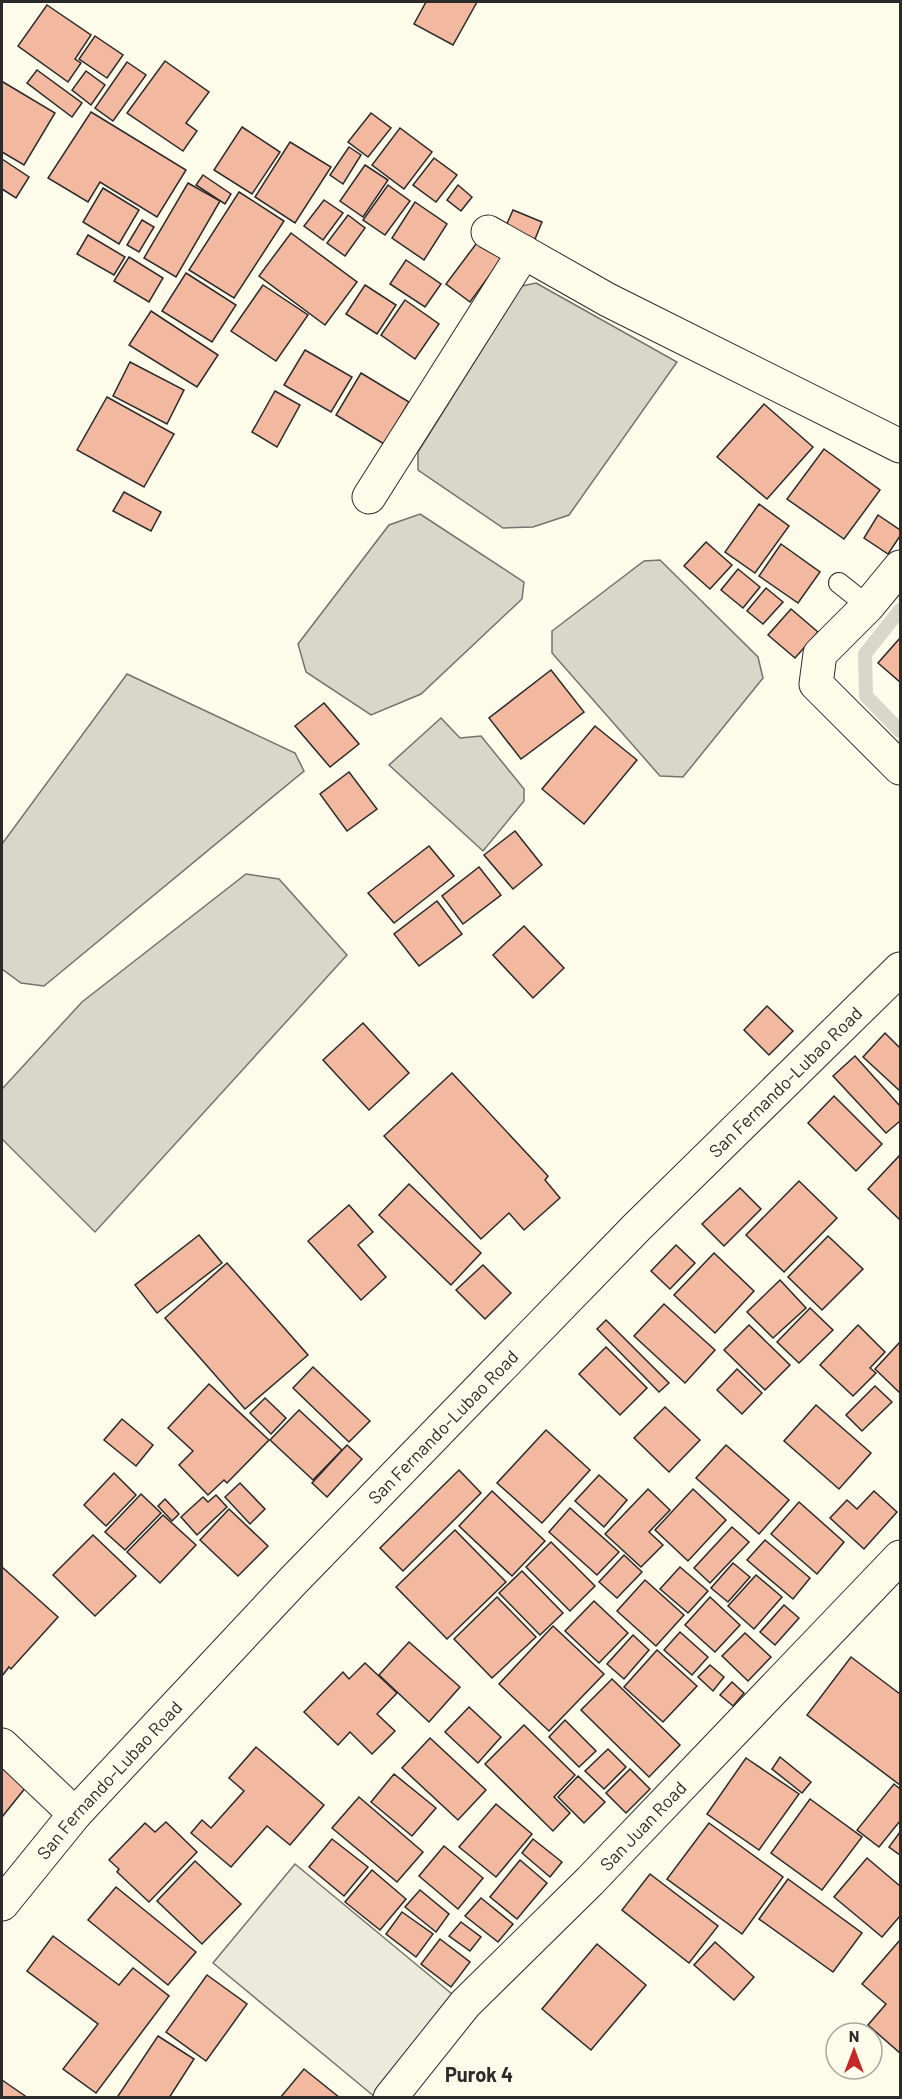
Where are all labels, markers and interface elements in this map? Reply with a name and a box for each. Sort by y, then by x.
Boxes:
street label: San Fernando-Lubao Road [704,1002,866,1162]
street label: San Fernando-Lubao Road [363,1345,523,1508]
street label: San Fernando-Lubao Road [32,1696,186,1864]
street label: San Juan Road [595,1777,691,1875]
north arrow [824,2021,884,2081]
text: N [849,2026,859,2045]
district label: Purok 4 [445,2062,513,2086]

